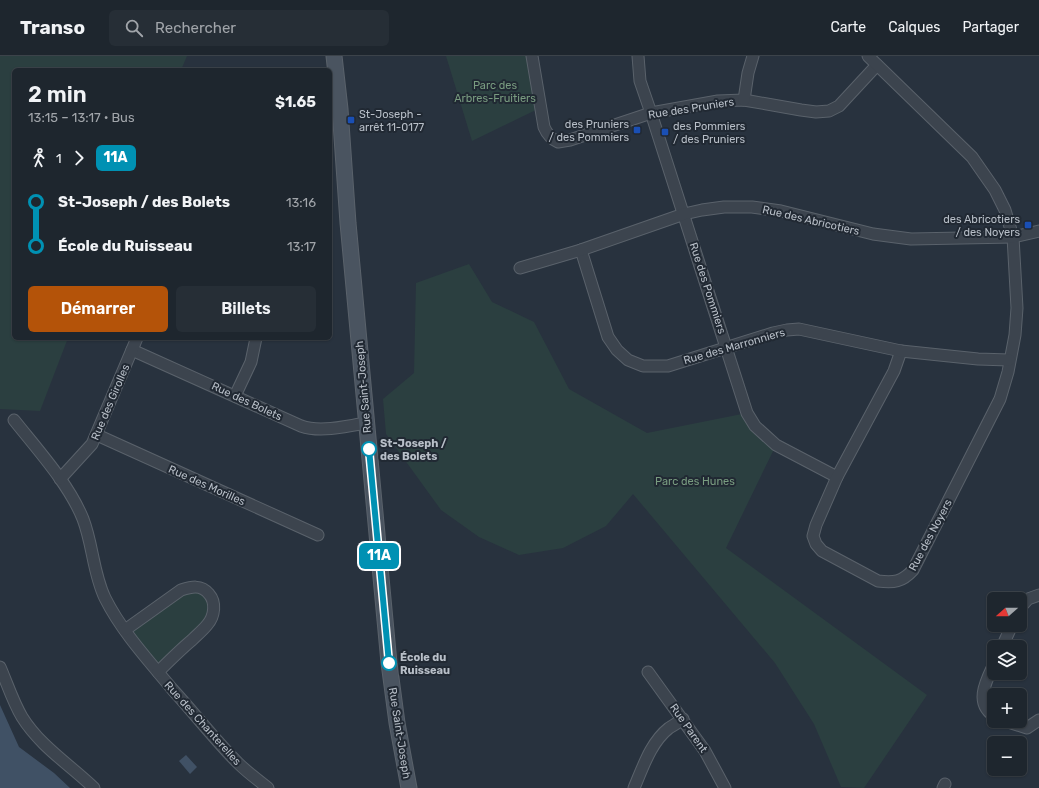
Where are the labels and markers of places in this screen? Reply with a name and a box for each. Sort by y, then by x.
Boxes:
place label: St-Joseph - arrêt 11-0177 [359,108,425,134]
marker: St-Joseph - arrêt 11-0177 [346,115,356,125]
place label: des Pruniers / des Pommiers [549,118,629,144]
place label: des Pommiers / des Pruniers [673,120,746,146]
marker: des Pruniers / des Pommiers [632,125,642,135]
marker: des Pommiers / des Pruniers [660,127,670,137]
place label: des Abricotiers / des Noyers [943,213,1020,239]
marker: des Abricotiers / des Noyers [1023,220,1033,230]
place label: St-Joseph / des Bolets [380,437,447,463]
marker: St-Joseph / des Bolets [361,441,377,457]
place label: École du Ruisseau [400,651,450,677]
marker: École du Ruisseau [381,655,397,671]

